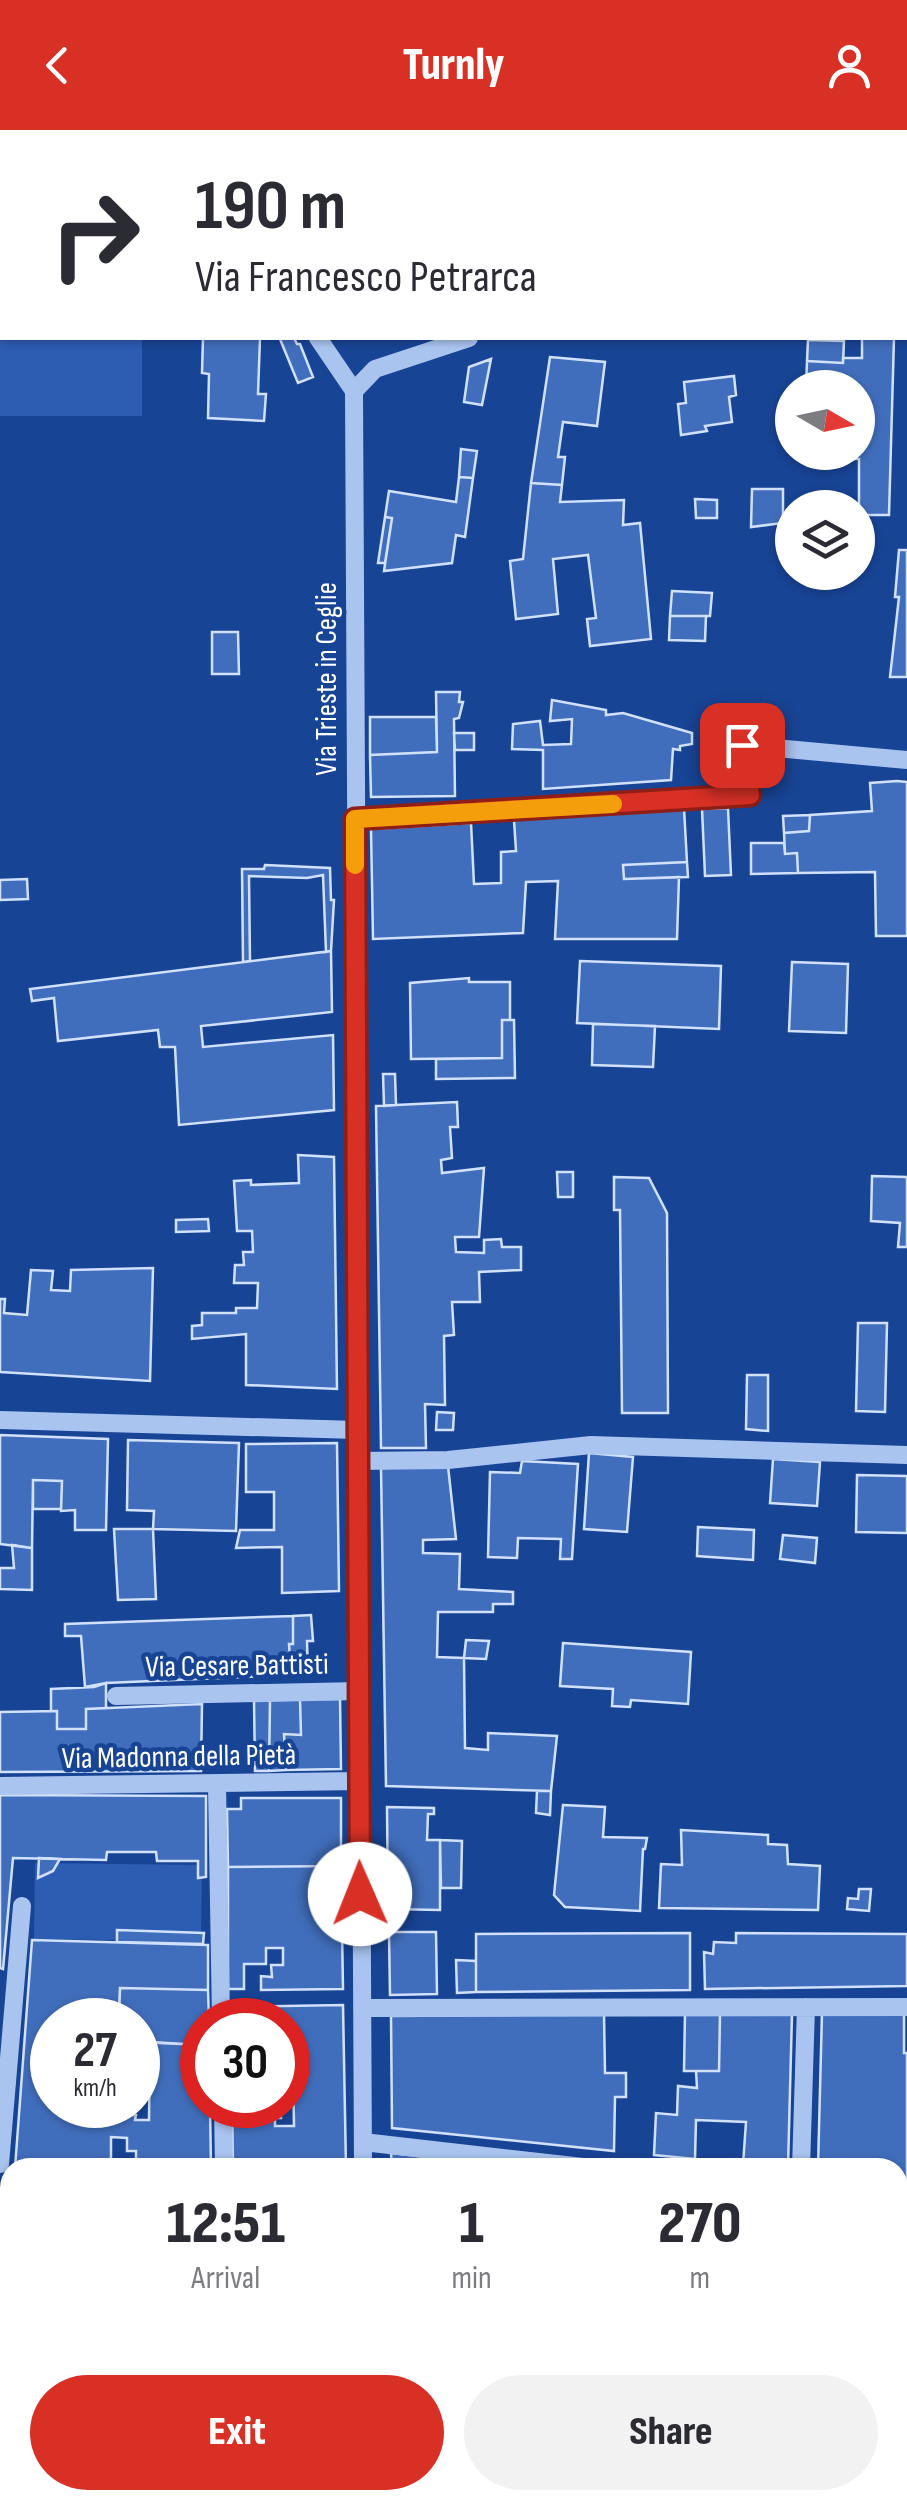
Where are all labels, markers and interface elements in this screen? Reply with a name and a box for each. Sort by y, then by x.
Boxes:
icon: back [30,38,85,93]
text: Turnly [403,38,504,93]
icon: person [822,38,877,93]
text: 190 m [195,165,346,249]
icon: right [30,170,160,300]
text: Via Francesco Petrarca [195,250,537,305]
north arrow [775,370,875,470]
map controls [775,370,875,590]
button: layers [775,490,875,590]
street label: Via Trieste in Ceglie [309,582,345,776]
pin [700,703,785,788]
icon: arrive [715,718,770,773]
street label: Via Cesare Battisti [145,1646,329,1686]
street label: Via Madonna della Pietà [61,1737,297,1777]
position arrow [308,1842,412,1946]
speed limit sign: 30 [180,1998,310,2128]
text: 27 [73,2021,117,2081]
text: km/h [73,2073,117,2104]
text: 12:51 [167,2188,285,2260]
text: 1 [459,2188,484,2260]
text: 270 [658,2188,741,2260]
text: Arrival [191,2259,260,2298]
text: min [452,2259,492,2298]
text: m [690,2259,710,2298]
button: Exit [30,2375,444,2490]
button: Share [464,2375,878,2490]

